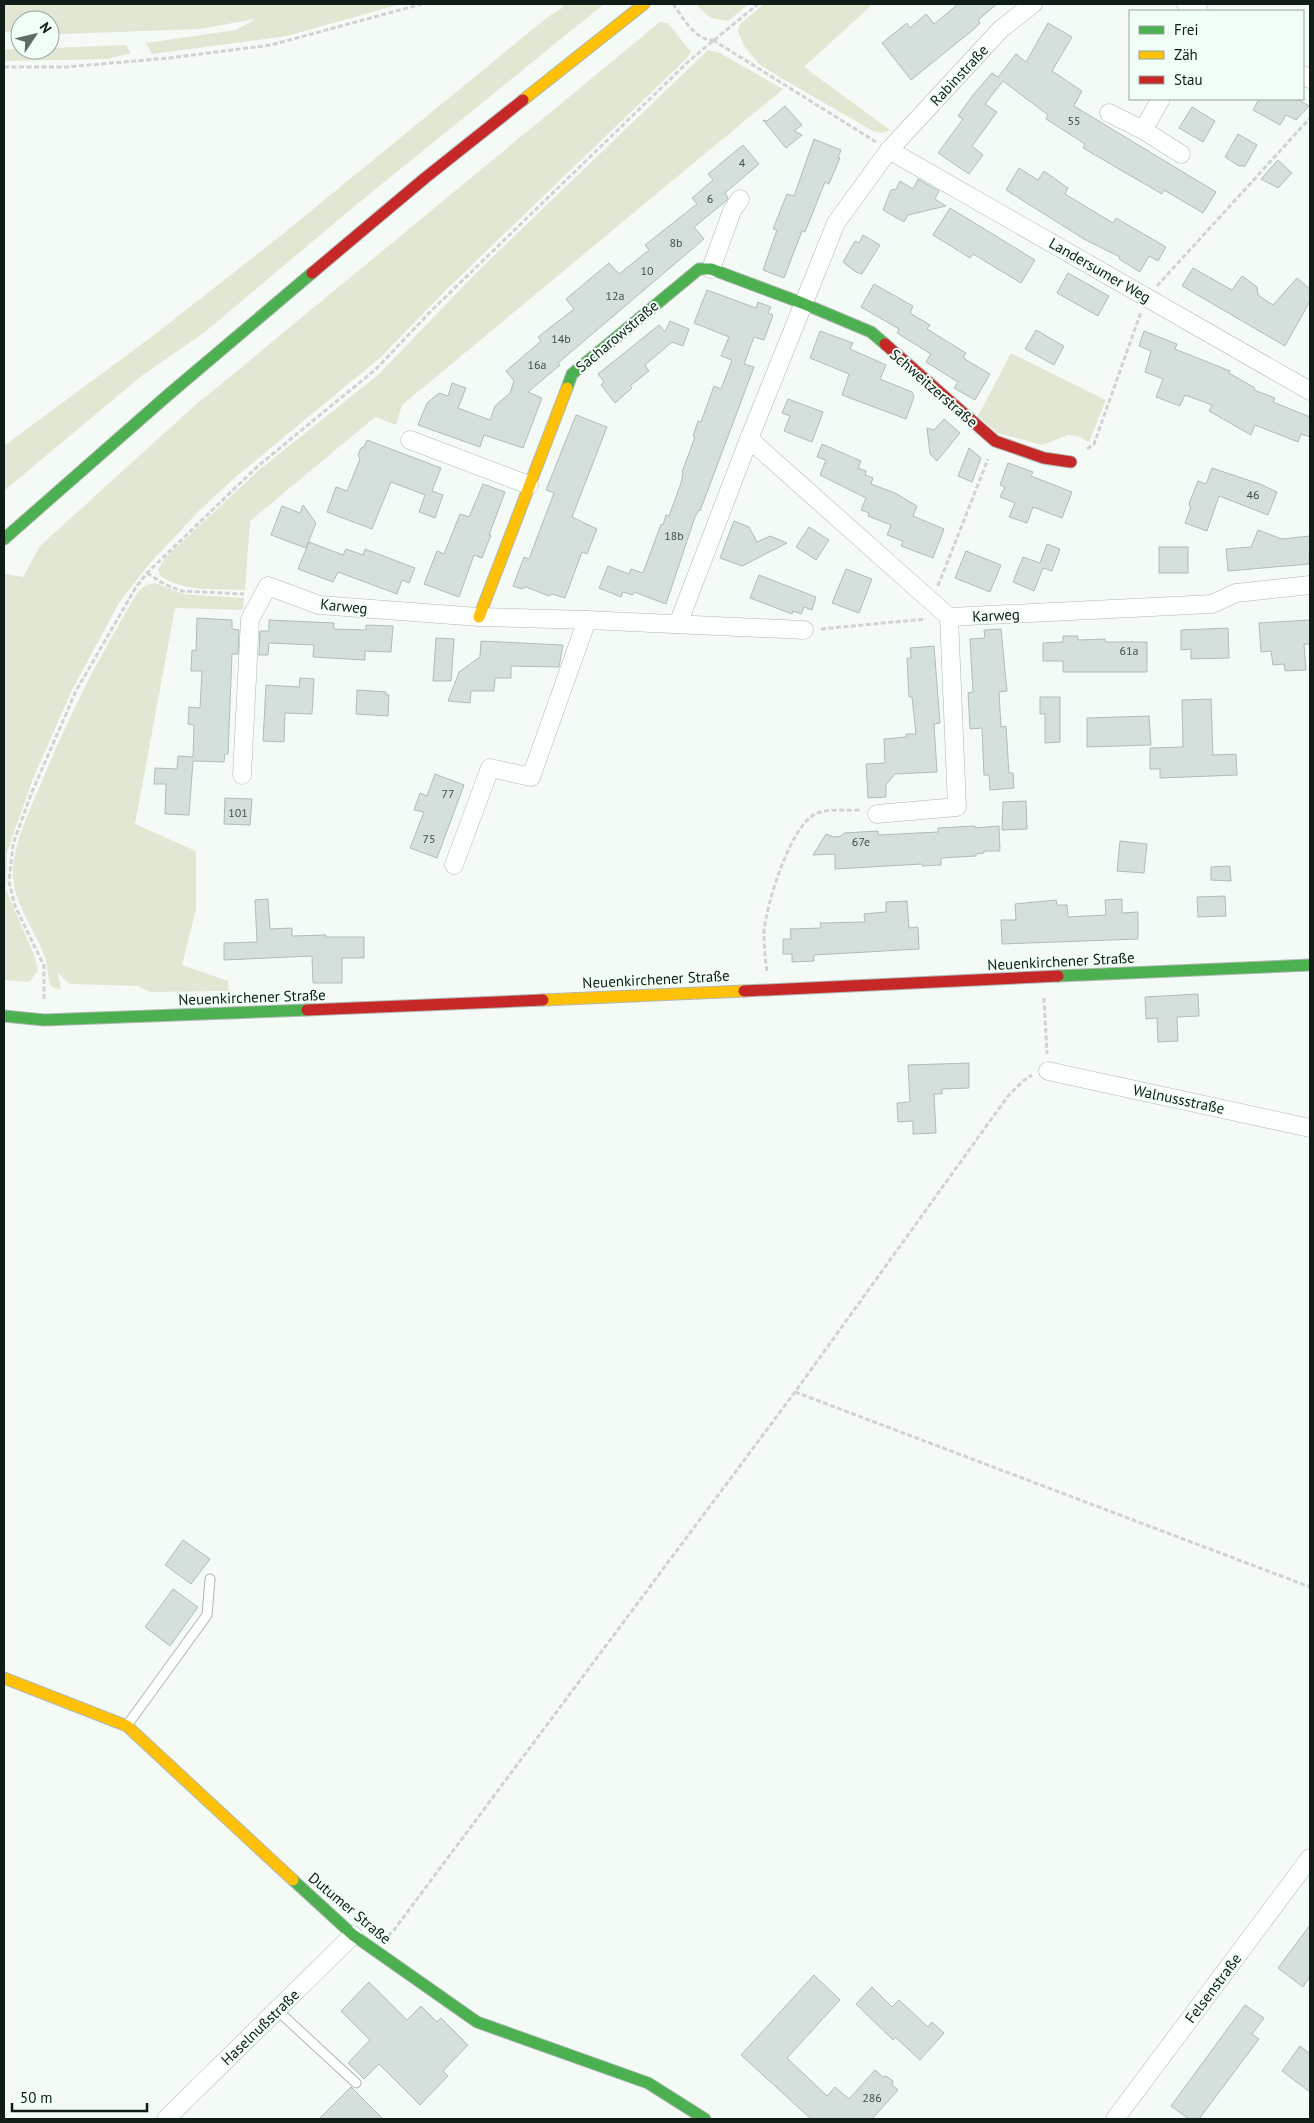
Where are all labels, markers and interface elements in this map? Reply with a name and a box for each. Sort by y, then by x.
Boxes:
north arrow [10,10,60,60]
legend [1129,10,1304,100]
text: N [36,19,56,36]
text: Frei [1174,20,1199,39]
street label: Rabinstraße [926,40,992,110]
text: Zäh [1174,45,1198,64]
text: Stau [1174,70,1203,89]
house number: 55 [1067,113,1081,128]
house number: 4 [739,155,746,170]
house number: 6 [707,191,713,206]
street label: Landersumer Weg [1046,233,1154,307]
house number: 8b [669,235,683,250]
house number: 10 [640,263,654,278]
house number: 12a [605,288,625,303]
street label: Sacharowstraße [572,296,662,376]
house number: 14b [551,331,571,346]
street label: Schweitzerstraße [886,345,982,431]
house number: 16a [527,357,547,372]
house number: 46 [1246,487,1260,502]
house number: 18b [664,528,684,543]
street label: Karweg [319,594,369,618]
street label: Karweg [972,604,1020,626]
house number: 61a [1119,643,1139,658]
house number: 77 [441,786,455,801]
house number: 101 [228,805,248,820]
house number: 75 [422,831,436,846]
house number: 67e [852,834,870,849]
street label: Neuenkirchener Straße [987,948,1135,974]
street label: Neuenkirchener Straße [582,966,730,992]
street label: Neuenkirchener Straße [178,985,326,1009]
street label: Walnussstraße [1132,1080,1226,1118]
street label: Dutumer Straße [305,1868,395,1948]
street label: Felsenstraße [1181,1949,1245,2027]
street label: Haselnußstraße [217,1985,303,2069]
scale bar [12,2080,148,2112]
text: 50 m [20,2088,53,2107]
house number: 286 [862,2090,882,2105]

